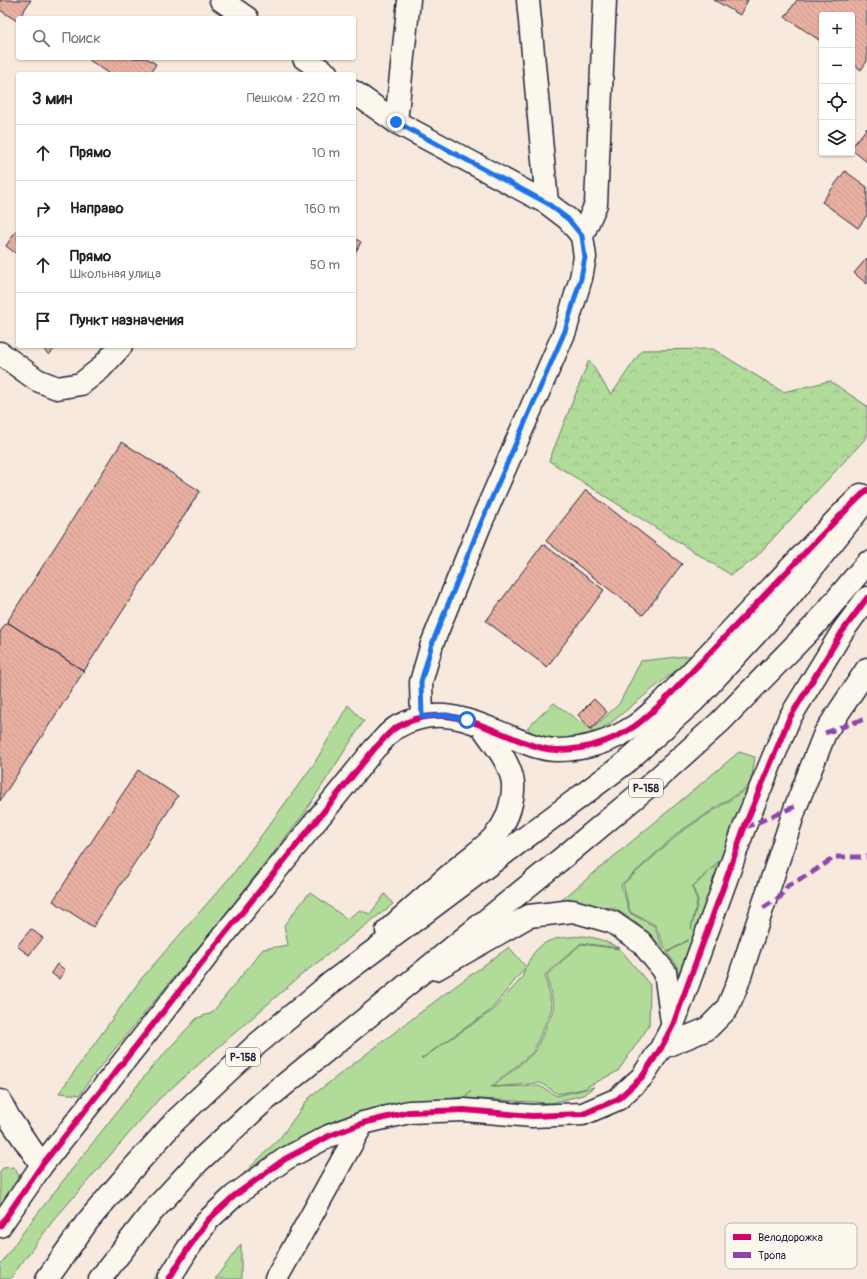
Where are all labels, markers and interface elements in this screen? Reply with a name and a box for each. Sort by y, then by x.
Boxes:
map controls [819,12,855,156]
button: + [819,12,855,48]
search box [16,16,356,60]
icon: search [30,27,52,49]
text: Поиск [62,29,101,48]
button: − [819,48,855,84]
button: locate [819,84,855,120]
text: 3 мин [32,88,72,109]
text: Пешком · 220 m [247,90,340,106]
route end [387,113,405,131]
button: layers [819,120,855,156]
icon: ahead [32,142,54,164]
text: Прямо [70,143,111,162]
text: 10 m [312,145,340,161]
icon: right [32,198,54,220]
text: Направо [70,199,124,218]
text: 160 m [304,201,340,217]
text: Прямо [70,247,111,266]
icon: ahead [32,254,54,276]
text: 50 m [310,257,340,273]
text: Школьная улица [70,266,161,282]
icon: arrive [32,310,54,332]
text: Пункт назначения [70,311,184,330]
route start [458,711,476,729]
road number: Р-158 [629,779,663,797]
road number: Р-158 [226,1048,260,1066]
legend [725,1223,857,1269]
text: Велодорожка [758,1231,823,1244]
text: Тропа [758,1249,786,1262]

